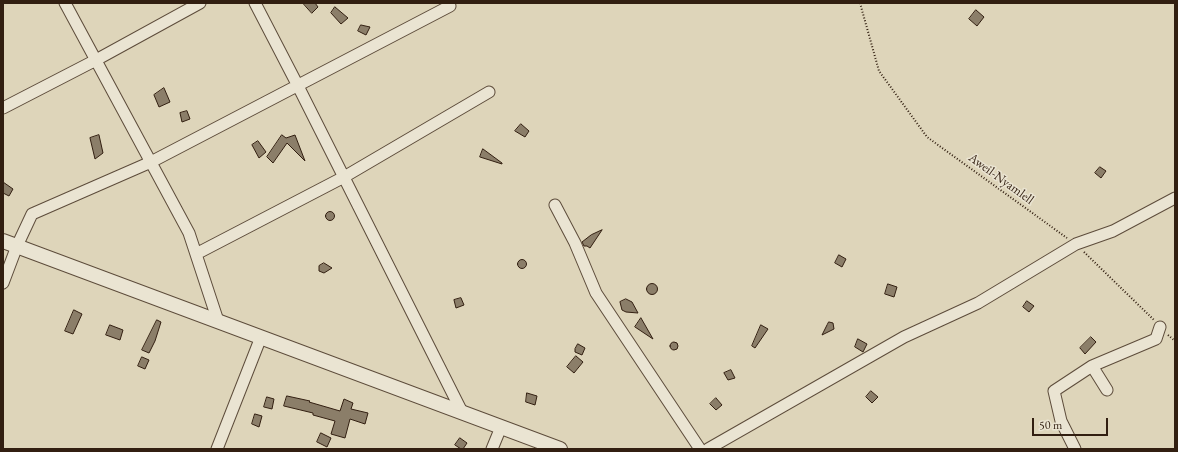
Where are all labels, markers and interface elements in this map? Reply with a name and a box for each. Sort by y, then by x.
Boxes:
street label: Aweil-Nyamlell [965,150,1037,208]
scale bar [1034,410,1110,436]
text: 50 m [1039,417,1062,433]

